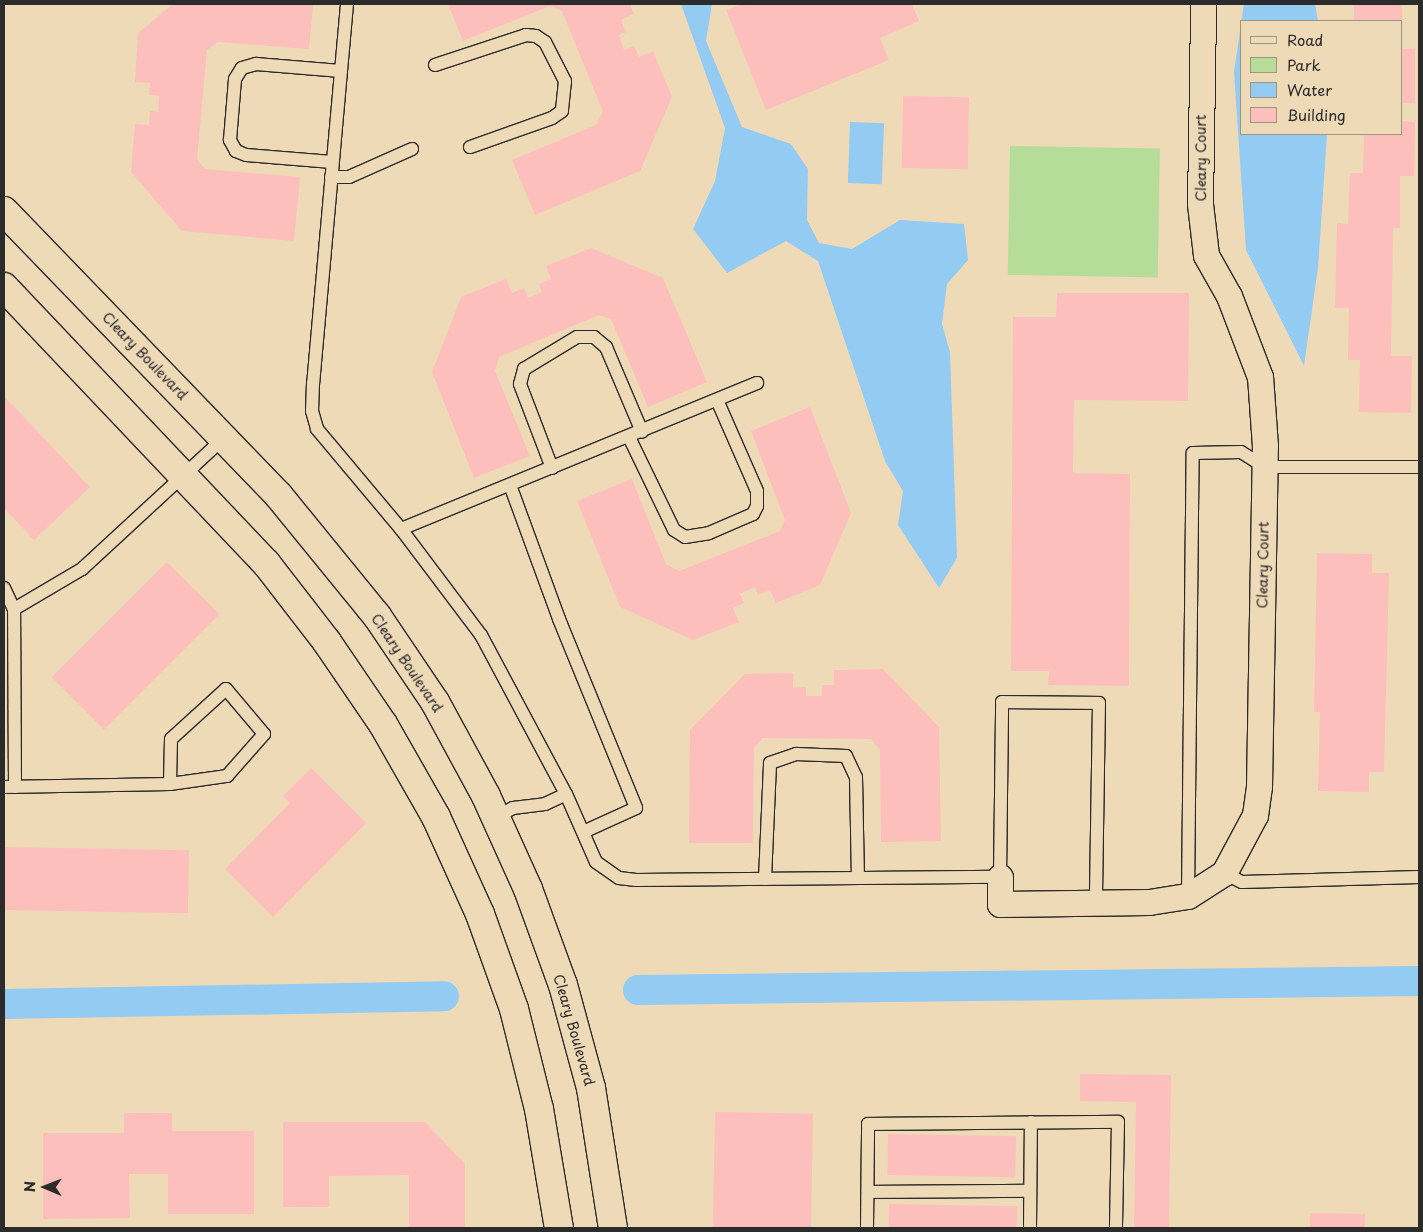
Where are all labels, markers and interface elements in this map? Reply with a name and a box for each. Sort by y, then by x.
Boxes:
legend [1240,20,1403,135]
text: Road [1287,28,1323,51]
text: Park [1287,53,1321,76]
text: Water [1287,78,1332,101]
text: Building [1287,103,1346,126]
street label: Cleary Court [1193,115,1209,201]
street label: Cleary Boulevard [99,309,191,403]
street label: Cleary Court [1254,521,1272,609]
street label: Cleary Boulevard [368,611,446,715]
street label: Cleary Boulevard [550,972,598,1088]
north arrow [20,1162,70,1212]
text: N [19,1181,40,1192]

